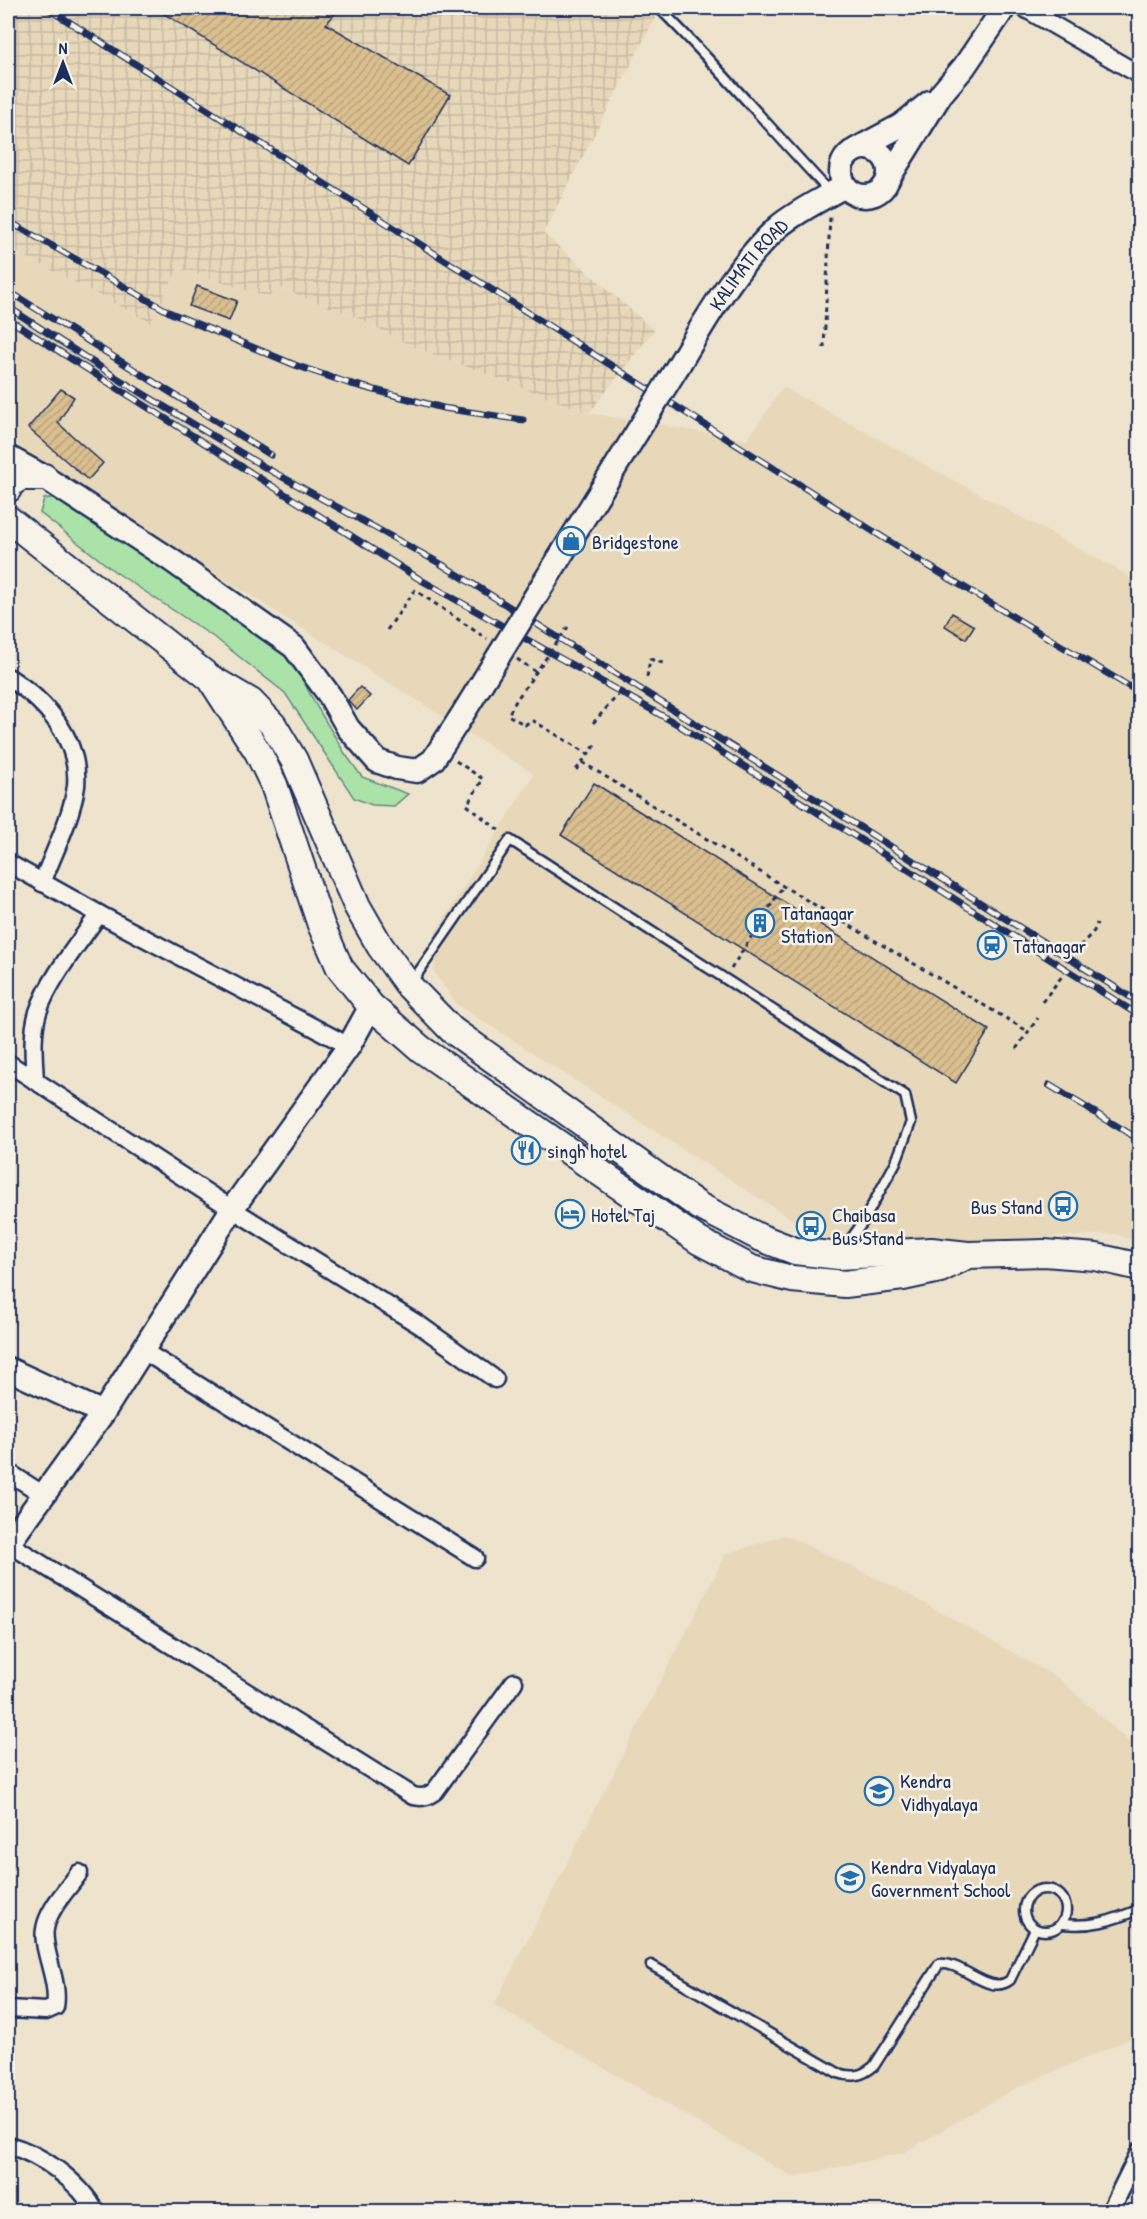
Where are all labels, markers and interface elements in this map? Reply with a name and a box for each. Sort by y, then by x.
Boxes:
north arrow [33,33,93,93]
text: N [59,37,68,59]
street label: KALIMATI ROAD [702,211,793,315]
shop icon: Bridgestone [555,525,587,557]
place label: Bridgestone [592,528,679,555]
place label: Tatanagar Station [781,899,855,949]
building icon: Tatanagar Station [744,907,776,939]
station icon: Tatanagar [976,929,1008,961]
place label: Tatanagar [1013,932,1087,959]
restaurant icon: singh hotel [510,1134,542,1166]
place label: singh hotel [547,1137,627,1164]
bus stop icon: Bus Stand [1047,1190,1079,1222]
place label: Bus Stand [971,1193,1042,1220]
hotel icon: Hotel Taj [554,1198,586,1230]
place label: Hotel Taj [591,1201,655,1228]
place label: Chaibasa Bus Stand [832,1201,903,1251]
bus stop icon: Chaibasa Bus Stand [795,1210,827,1242]
place label: Kendra Vidhyalaya [900,1767,978,1817]
school or university icon: Kendra Vidhyalaya [863,1775,895,1807]
place label: Kendra Vidyalaya Government School [871,1853,1011,1903]
school or university icon: Kendra Vidyalaya Government School [834,1862,866,1894]

